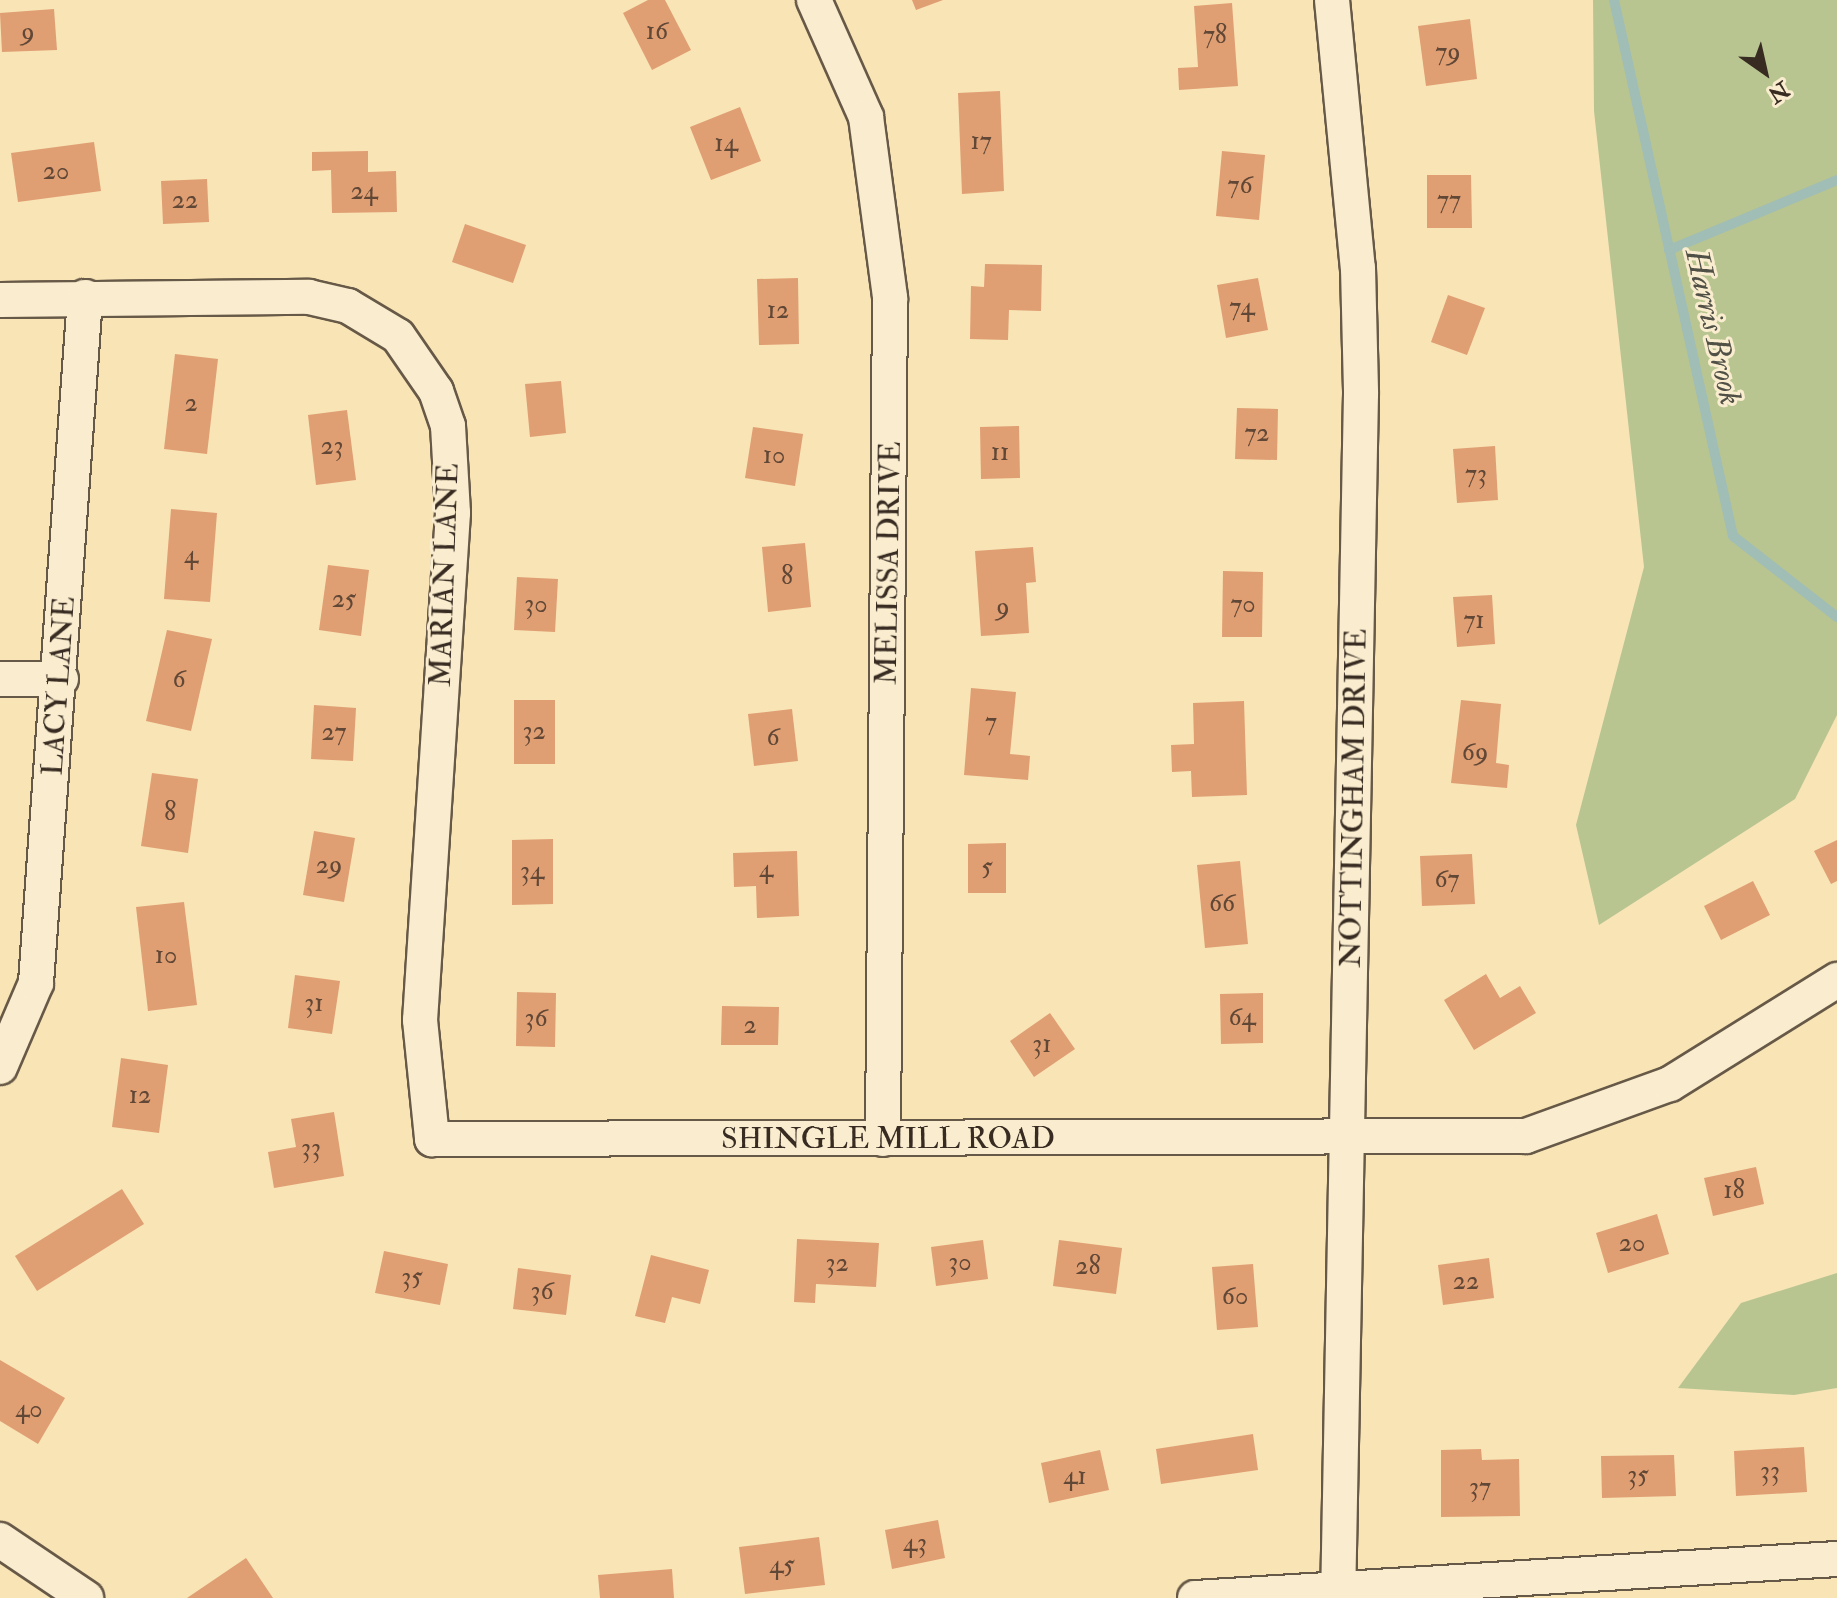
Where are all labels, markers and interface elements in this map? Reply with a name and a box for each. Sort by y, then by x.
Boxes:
house number: 16 [646,16,668,48]
house number: 9 [21,17,35,49]
house number: 78 [1203,20,1227,52]
north arrow [1725,32,1805,112]
house number: 79 [1435,37,1461,69]
text: N [1762,75,1794,109]
house number: 17 [970,126,992,158]
house number: 14 [714,128,738,160]
house number: 20 [43,156,69,188]
house number: 76 [1227,170,1253,202]
house number: 24 [350,176,378,208]
house number: 22 [172,185,198,217]
house number: 77 [1437,185,1461,217]
water label: Harris Brook [1676,245,1750,409]
house number: 74 [1229,292,1255,324]
house number: 12 [767,295,789,327]
house number: 2 [184,388,198,420]
house number: 72 [1244,418,1270,450]
house number: 23 [320,431,344,463]
house number: 11 [991,437,1009,469]
house number: 10 [763,440,785,472]
street label: MELISSA DRIVE [869,441,909,685]
house number: 73 [1465,459,1487,491]
street label: MARIAN LANE [423,463,467,687]
house number: 4 [184,540,198,572]
house number: 8 [781,561,793,593]
house number: 25 [332,584,356,616]
house number: 30 [524,589,548,621]
house number: 70 [1230,589,1256,621]
house number: 9 [996,592,1010,624]
street label: LACY LANE [35,595,83,777]
house number: 71 [1463,605,1485,637]
street label: NOTTINGHAM DRIVE [1333,628,1375,968]
house number: 6 [172,664,186,696]
house number: 7 [985,707,997,739]
house number: 32 [522,716,546,748]
house number: 27 [321,717,347,749]
house number: 6 [766,722,780,754]
house number: 69 [1462,737,1488,769]
house number: 8 [164,797,176,829]
house number: 29 [316,850,342,882]
house number: 5 [981,852,993,884]
house number: 4 [759,854,773,886]
house number: 34 [520,856,544,888]
house number: 67 [1434,864,1460,896]
house number: 66 [1209,888,1235,920]
house number: 10 [155,940,177,972]
house number: 31 [304,988,324,1020]
house number: 64 [1228,1002,1256,1034]
house number: 36 [524,1003,548,1035]
house number: 2 [743,1010,757,1042]
house number: 31 [1032,1029,1052,1061]
house number: 12 [129,1080,151,1112]
street label: SHINGLE MILL ROAD [721,1121,1055,1157]
house number: 33 [301,1133,321,1165]
house number: 18 [1723,1175,1745,1207]
house number: 20 [1619,1228,1645,1260]
house number: 30 [948,1247,972,1279]
house number: 32 [825,1248,849,1280]
house number: 28 [1075,1251,1101,1283]
house number: 35 [401,1262,423,1294]
house number: 22 [1453,1266,1479,1298]
house number: 36 [530,1276,554,1308]
house number: 60 [1222,1281,1248,1313]
house number: 40 [15,1394,43,1426]
house number: 33 [1760,1456,1780,1488]
house number: 35 [1627,1460,1649,1492]
house number: 41 [1063,1461,1087,1493]
house number: 37 [1469,1472,1491,1504]
house number: 43 [903,1528,927,1560]
house number: 45 [769,1550,795,1582]

